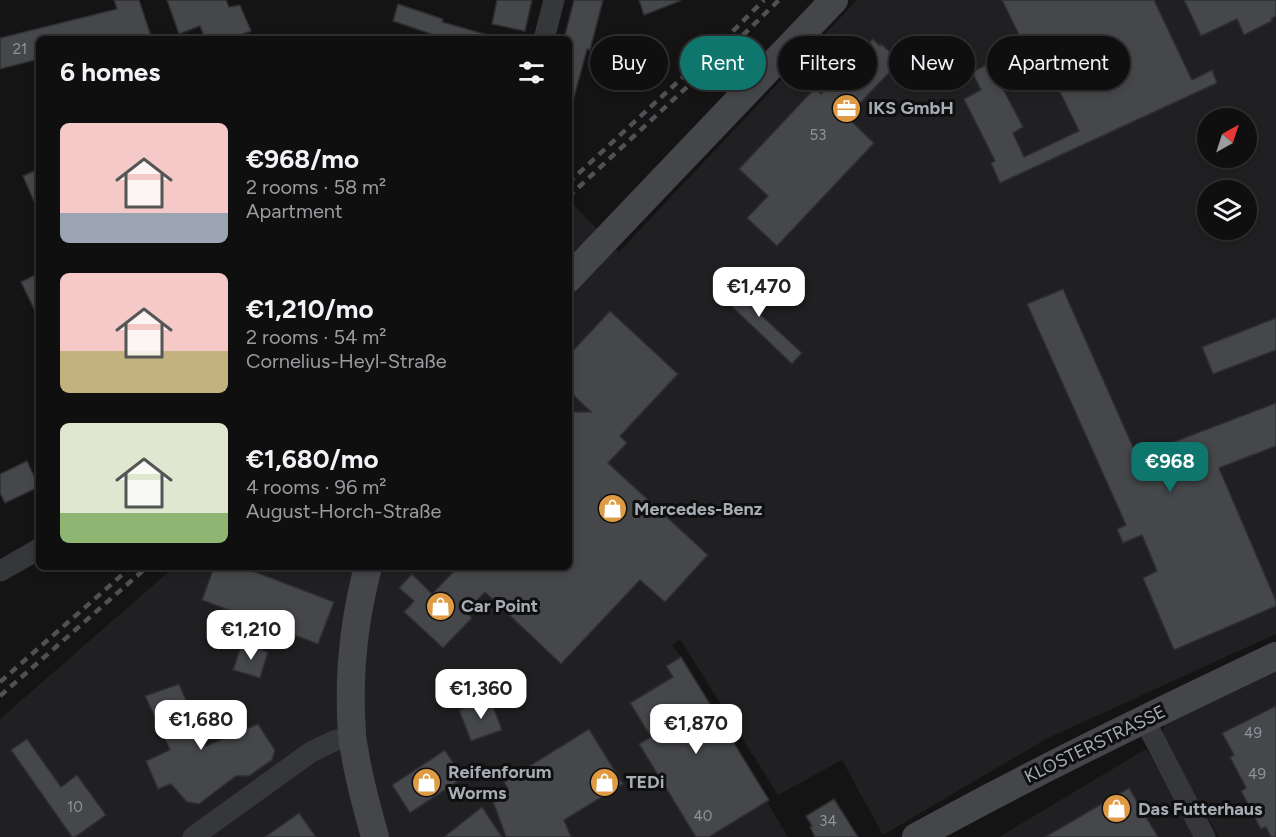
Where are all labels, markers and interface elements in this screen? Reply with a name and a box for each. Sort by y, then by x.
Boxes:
chip: Buy [590,36,668,90]
chip: Rent [680,36,766,90]
chip: Filters [778,36,877,90]
chip: New [889,36,975,90]
chip: Apartment [987,36,1130,90]
house number: 21 [13,40,27,58]
text: 6 homes [60,56,160,88]
icon: filters [515,56,548,89]
office icon: IKS GmbH [831,92,863,124]
place label: IKS GmbH [868,97,954,119]
north arrow [1197,108,1257,168]
map controls [1197,108,1257,240]
house number: 53 [810,126,826,144]
text: €968/mo [246,143,359,175]
icon: home [108,147,180,219]
text: 2 rooms · 58 m² [246,175,386,199]
button: layers [1197,180,1257,240]
text: Apartment [246,199,343,223]
pin: €1,470 [710,267,808,318]
text: €1,470 [727,274,791,298]
text: €1,210/mo [246,293,374,325]
icon: home [108,297,180,369]
text: 2 rooms · 54 m² [246,325,386,349]
text: Cornelius-Heyl-Straße [246,349,447,373]
pin: €968 [1134,442,1206,493]
text: €1,680/mo [246,443,379,475]
icon: home [108,447,180,519]
text: €968 [1145,449,1195,473]
text: 4 rooms · 96 m² [246,475,386,499]
shop icon: Mercedes-Benz [597,493,629,525]
place label: Mercedes-Benz [634,498,763,520]
text: August-Horch-Straße [246,499,442,523]
shop icon: Car Point [424,590,456,622]
place label: Car Point [461,595,538,617]
pin: €1,210 [202,610,300,661]
text: €1,210 [221,617,281,641]
pin: €1,360 [432,669,530,720]
text: €1,360 [449,676,513,700]
pin: €1,680 [152,700,250,751]
street label: KLOSTERSTRASSE [1021,700,1169,788]
pin: €1,870 [647,704,745,755]
text: €1,680 [169,707,233,731]
text: €1,870 [664,711,728,735]
house number: 49 [1244,724,1262,742]
place label: Reifenforum Worms [448,761,551,804]
house number: 49 [1248,765,1266,783]
shop icon: Reifenforum Worms [411,766,443,798]
shop icon: TEDi [589,766,621,798]
place label: TEDi [626,771,664,793]
shop icon: Das Futterhaus [1101,793,1133,825]
house number: 10 [67,798,83,816]
place label: Das Futterhaus [1138,798,1263,820]
house number: 40 [694,807,712,825]
house number: 34 [819,812,837,830]

